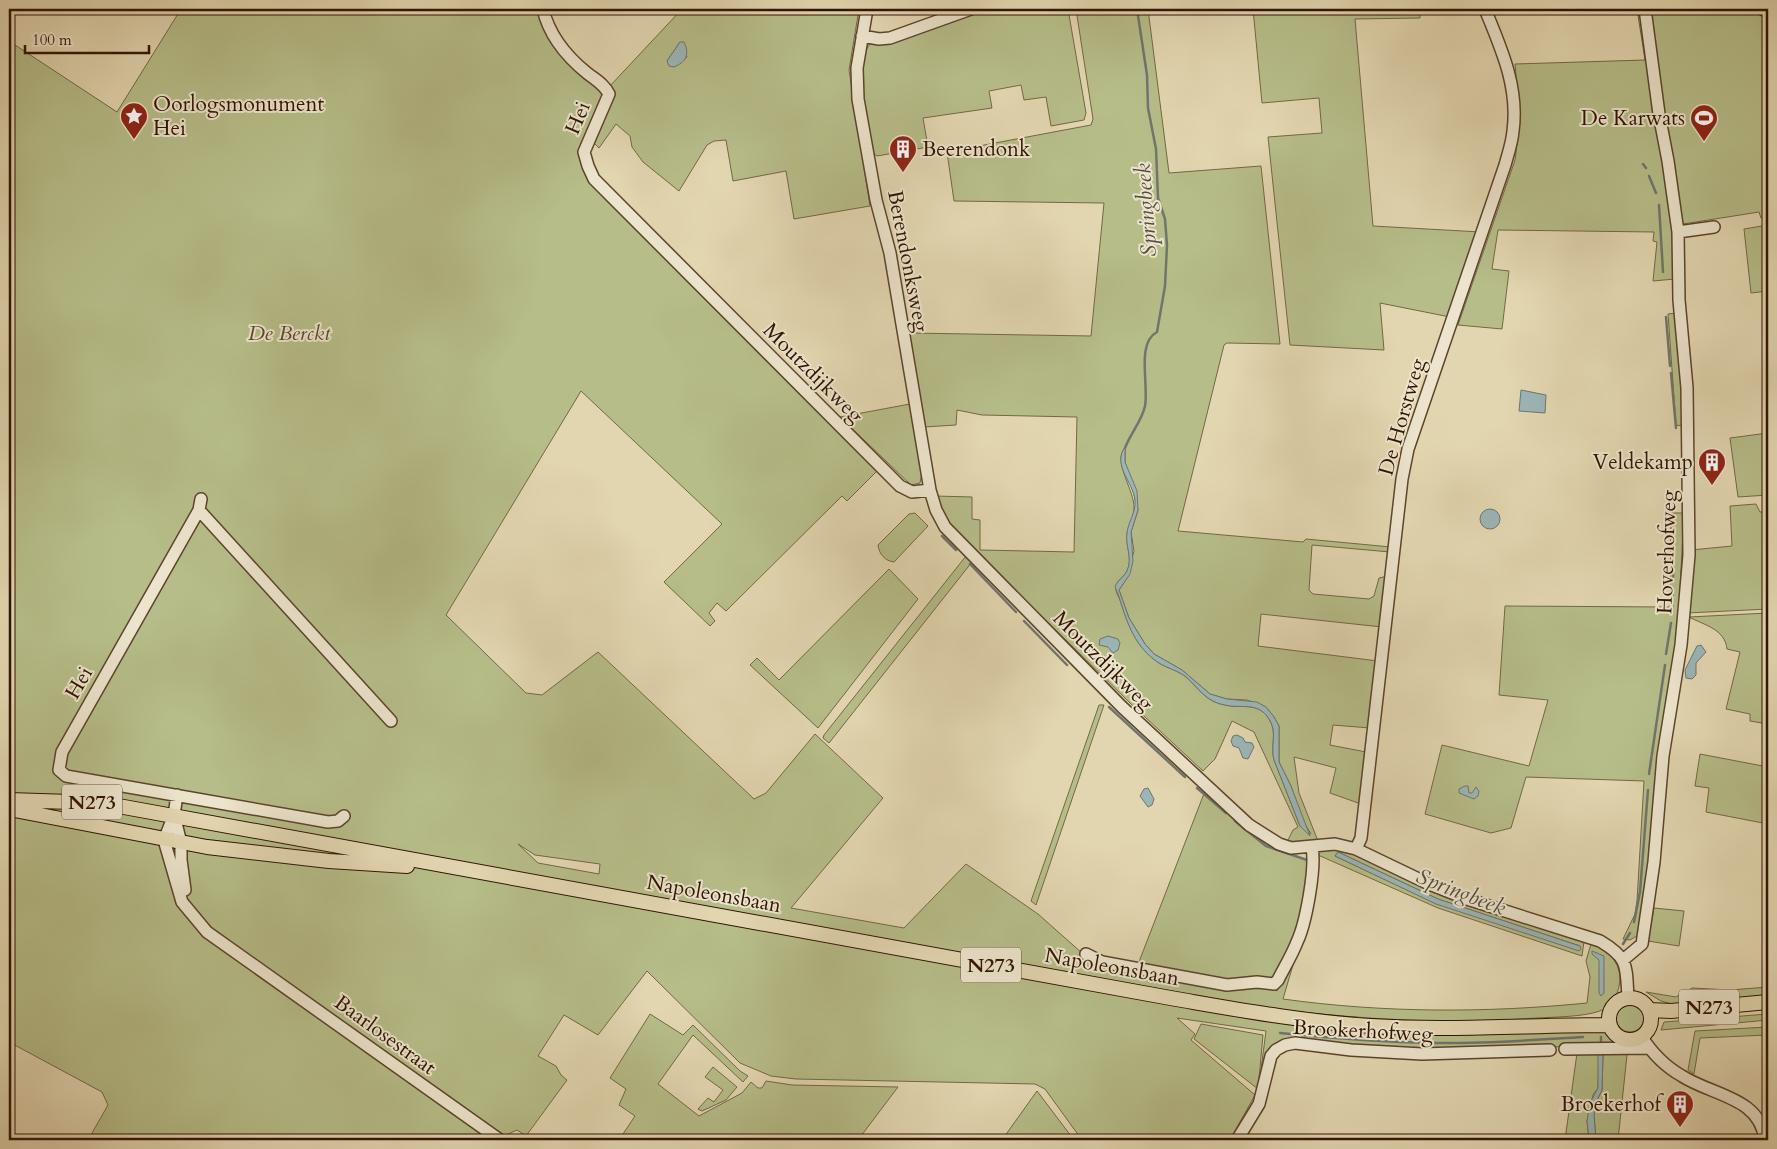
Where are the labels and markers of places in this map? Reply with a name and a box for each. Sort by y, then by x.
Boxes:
place label: Oorlogsmonument Hei [153,90,324,143]
place icon: Oorlogsmonument Hei [119,101,149,140]
sports icon: De Karwats [1689,103,1719,142]
place label: De Karwats [1581,104,1685,133]
building icon: Beerendonk [888,134,918,173]
place label: Beerendonk [922,135,1031,164]
building icon: Veldekamp [1697,447,1727,486]
place label: Veldekamp [1593,448,1693,477]
building icon: Broekerhof [1665,1089,1695,1128]
place label: Broekerhof [1560,1090,1665,1119]

